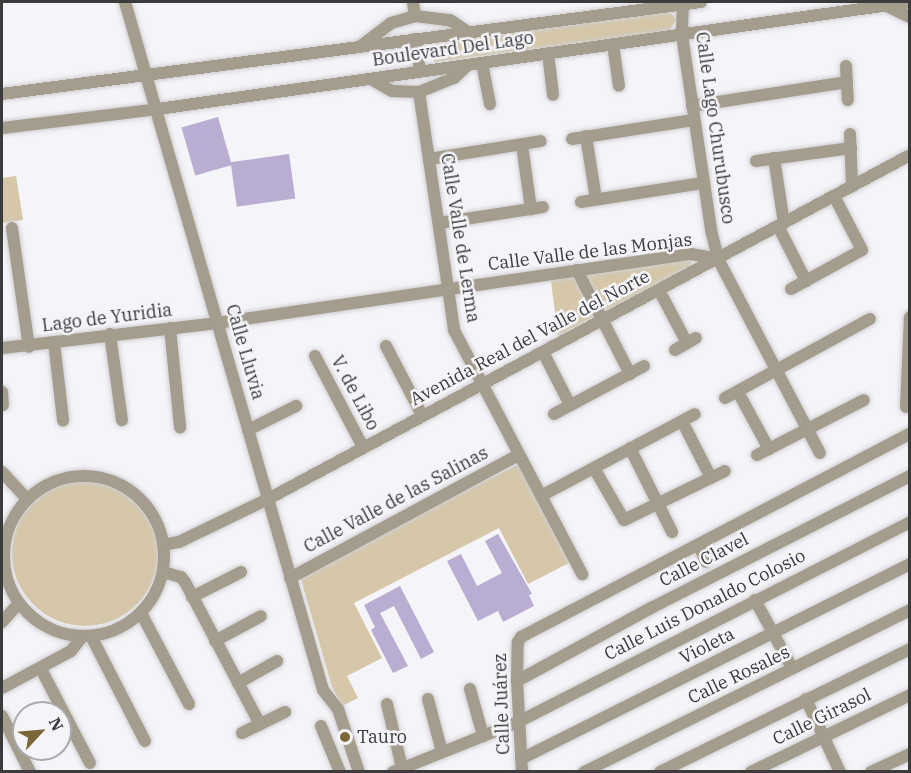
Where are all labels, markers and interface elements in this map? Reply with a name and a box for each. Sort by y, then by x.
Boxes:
street label: Boulevard Del Lago [371,27,535,71]
street label: Calle Lago Churubusco [691,31,739,225]
street label: Calle Valle de Lerma [436,152,484,324]
street label: Calle Valle de las Monjas [487,229,693,275]
street label: Avenida Real del Valle del Norte [407,266,653,410]
street label: Lago de Yuridia [41,299,173,337]
street label: Calle Lluvia [221,302,269,402]
street label: V. de Libo [326,352,384,434]
street label: Calle Valle de las Salinas [300,442,492,558]
street label: Calle Clavel [656,528,752,592]
street label: Calle Luis Donaldo Colosio [601,545,809,665]
street label: Violeta [676,623,738,669]
street label: Calle Rosales [685,641,793,709]
street label: Calle Juárez [489,653,515,755]
street label: Calle Girasol [769,684,875,750]
north arrow [12,701,72,761]
text: N [45,714,68,734]
place label: Tauro [357,726,407,748]
marker: Tauro [338,730,352,744]

